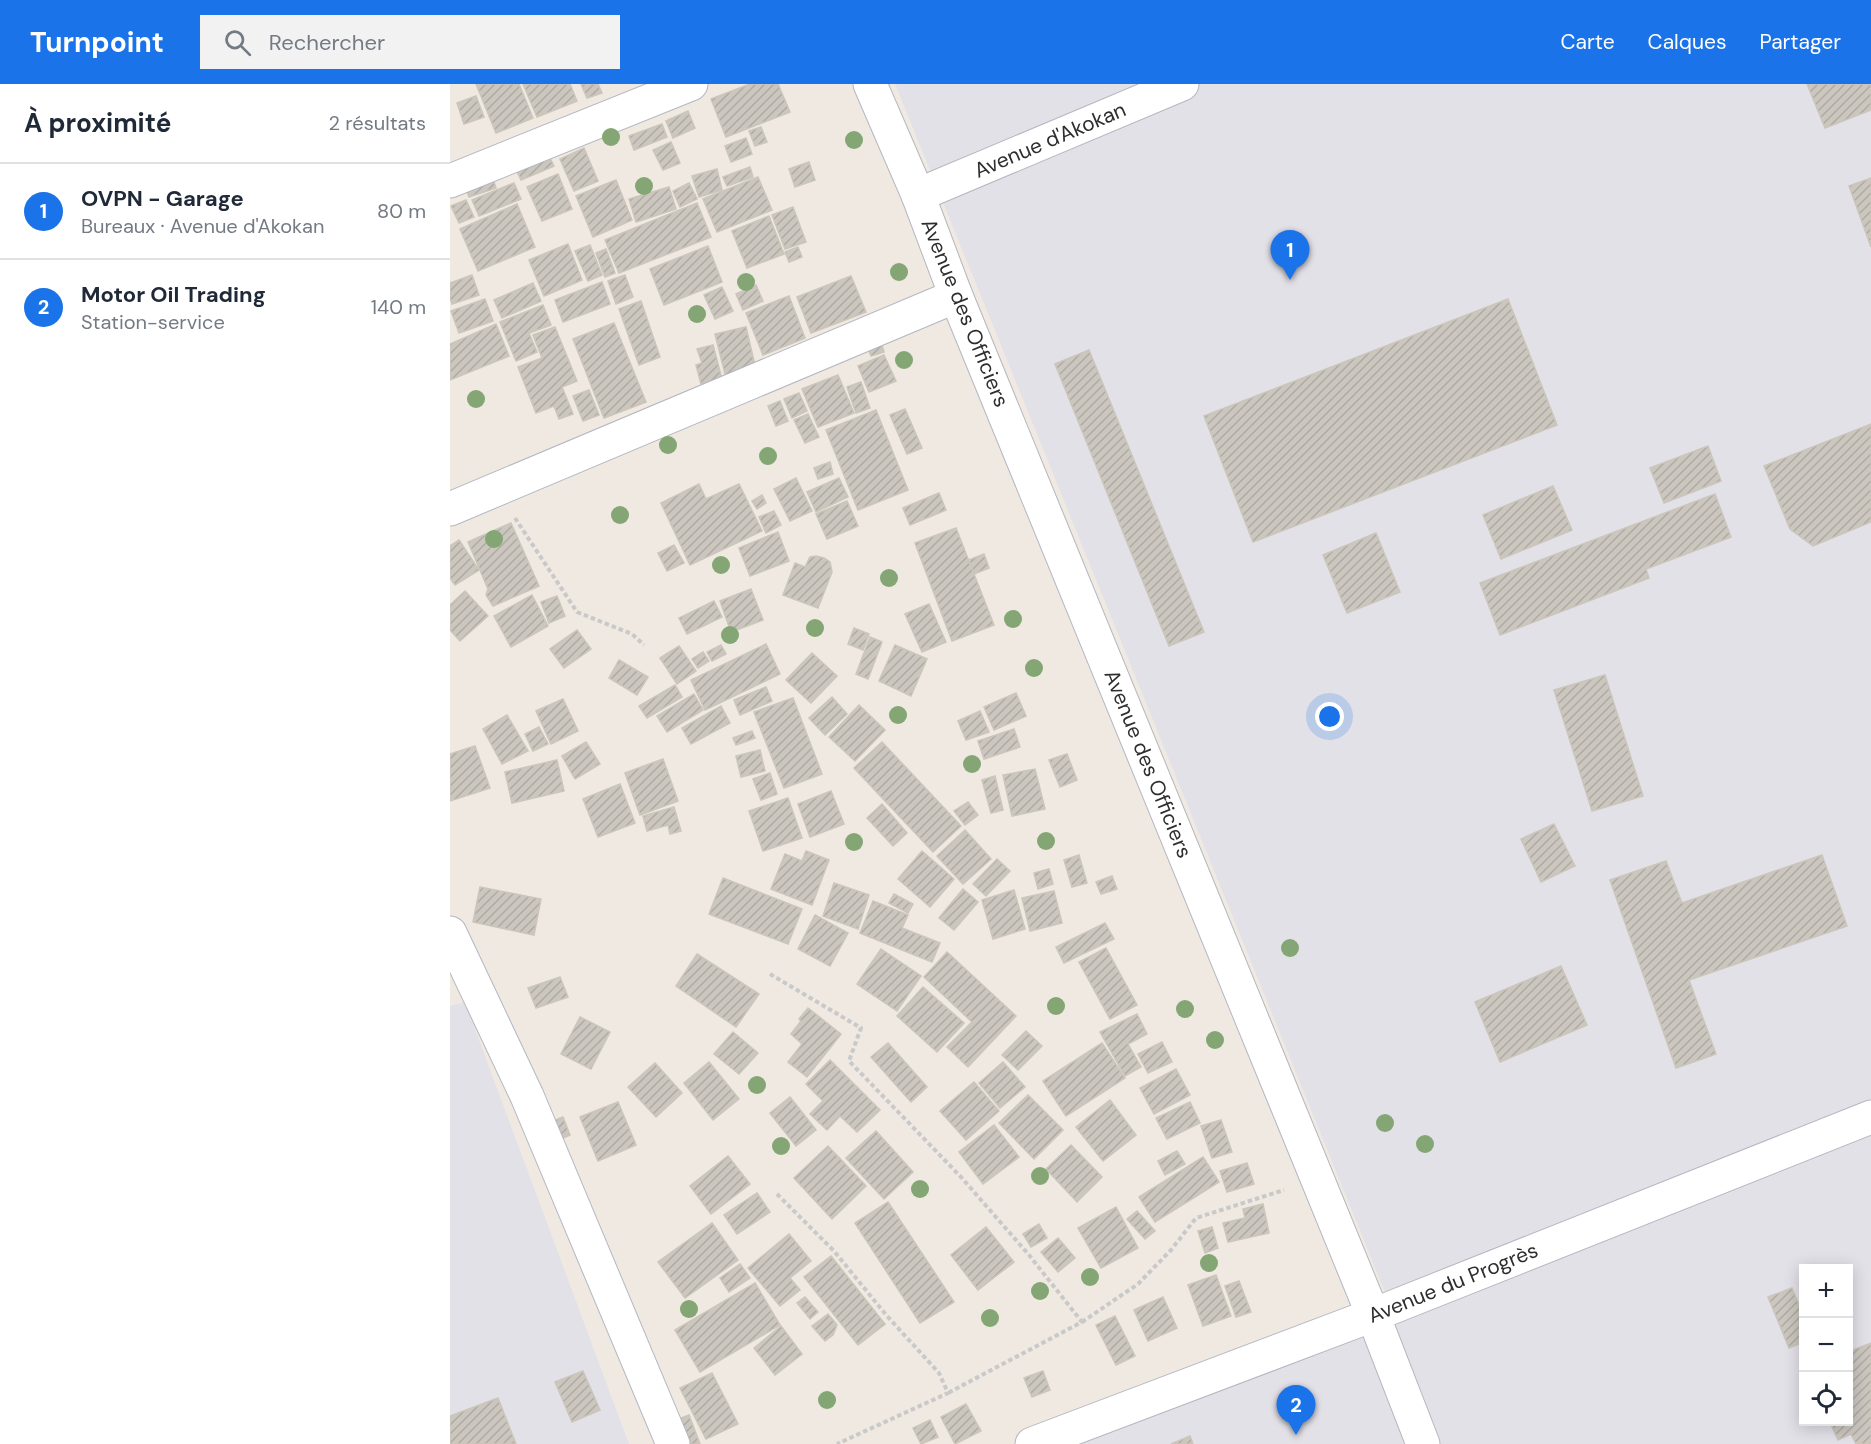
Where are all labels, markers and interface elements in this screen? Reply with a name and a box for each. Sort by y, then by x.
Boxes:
search box [200,15,620,69]
text: Turnpoint [30,24,164,61]
icon: search [221,26,254,59]
text: Rechercher [269,28,385,57]
text: Carte [1560,28,1615,56]
text: Calques [1648,28,1726,56]
text: Partager [1759,28,1841,56]
street label: Avenue d'Akokan [970,95,1130,185]
text: À proximité [24,106,171,140]
text: 2 résultats [329,110,426,136]
text: OVPN - Garage [81,184,244,213]
text: 1 [40,198,47,224]
text: 80 m [377,198,426,224]
text: Bureaux · Avenue d'Akokan [81,213,324,239]
street label: Avenue des Officiers [914,215,1016,411]
pin: 1 [1270,230,1310,280]
text: Motor Oil Trading [81,280,266,309]
text: 2 [38,294,49,320]
text: 140 m [371,294,426,320]
text: Station-service [81,309,225,335]
street label: Avenue des Officiers [1097,666,1199,862]
your location [1315,702,1344,731]
street label: Avenue du Progrès [1364,1236,1542,1330]
map controls [1799,1264,1853,1426]
button: + [1799,1264,1853,1318]
button: − [1799,1318,1853,1372]
button: locate [1799,1372,1853,1426]
pin: 2 [1276,1386,1316,1435]

